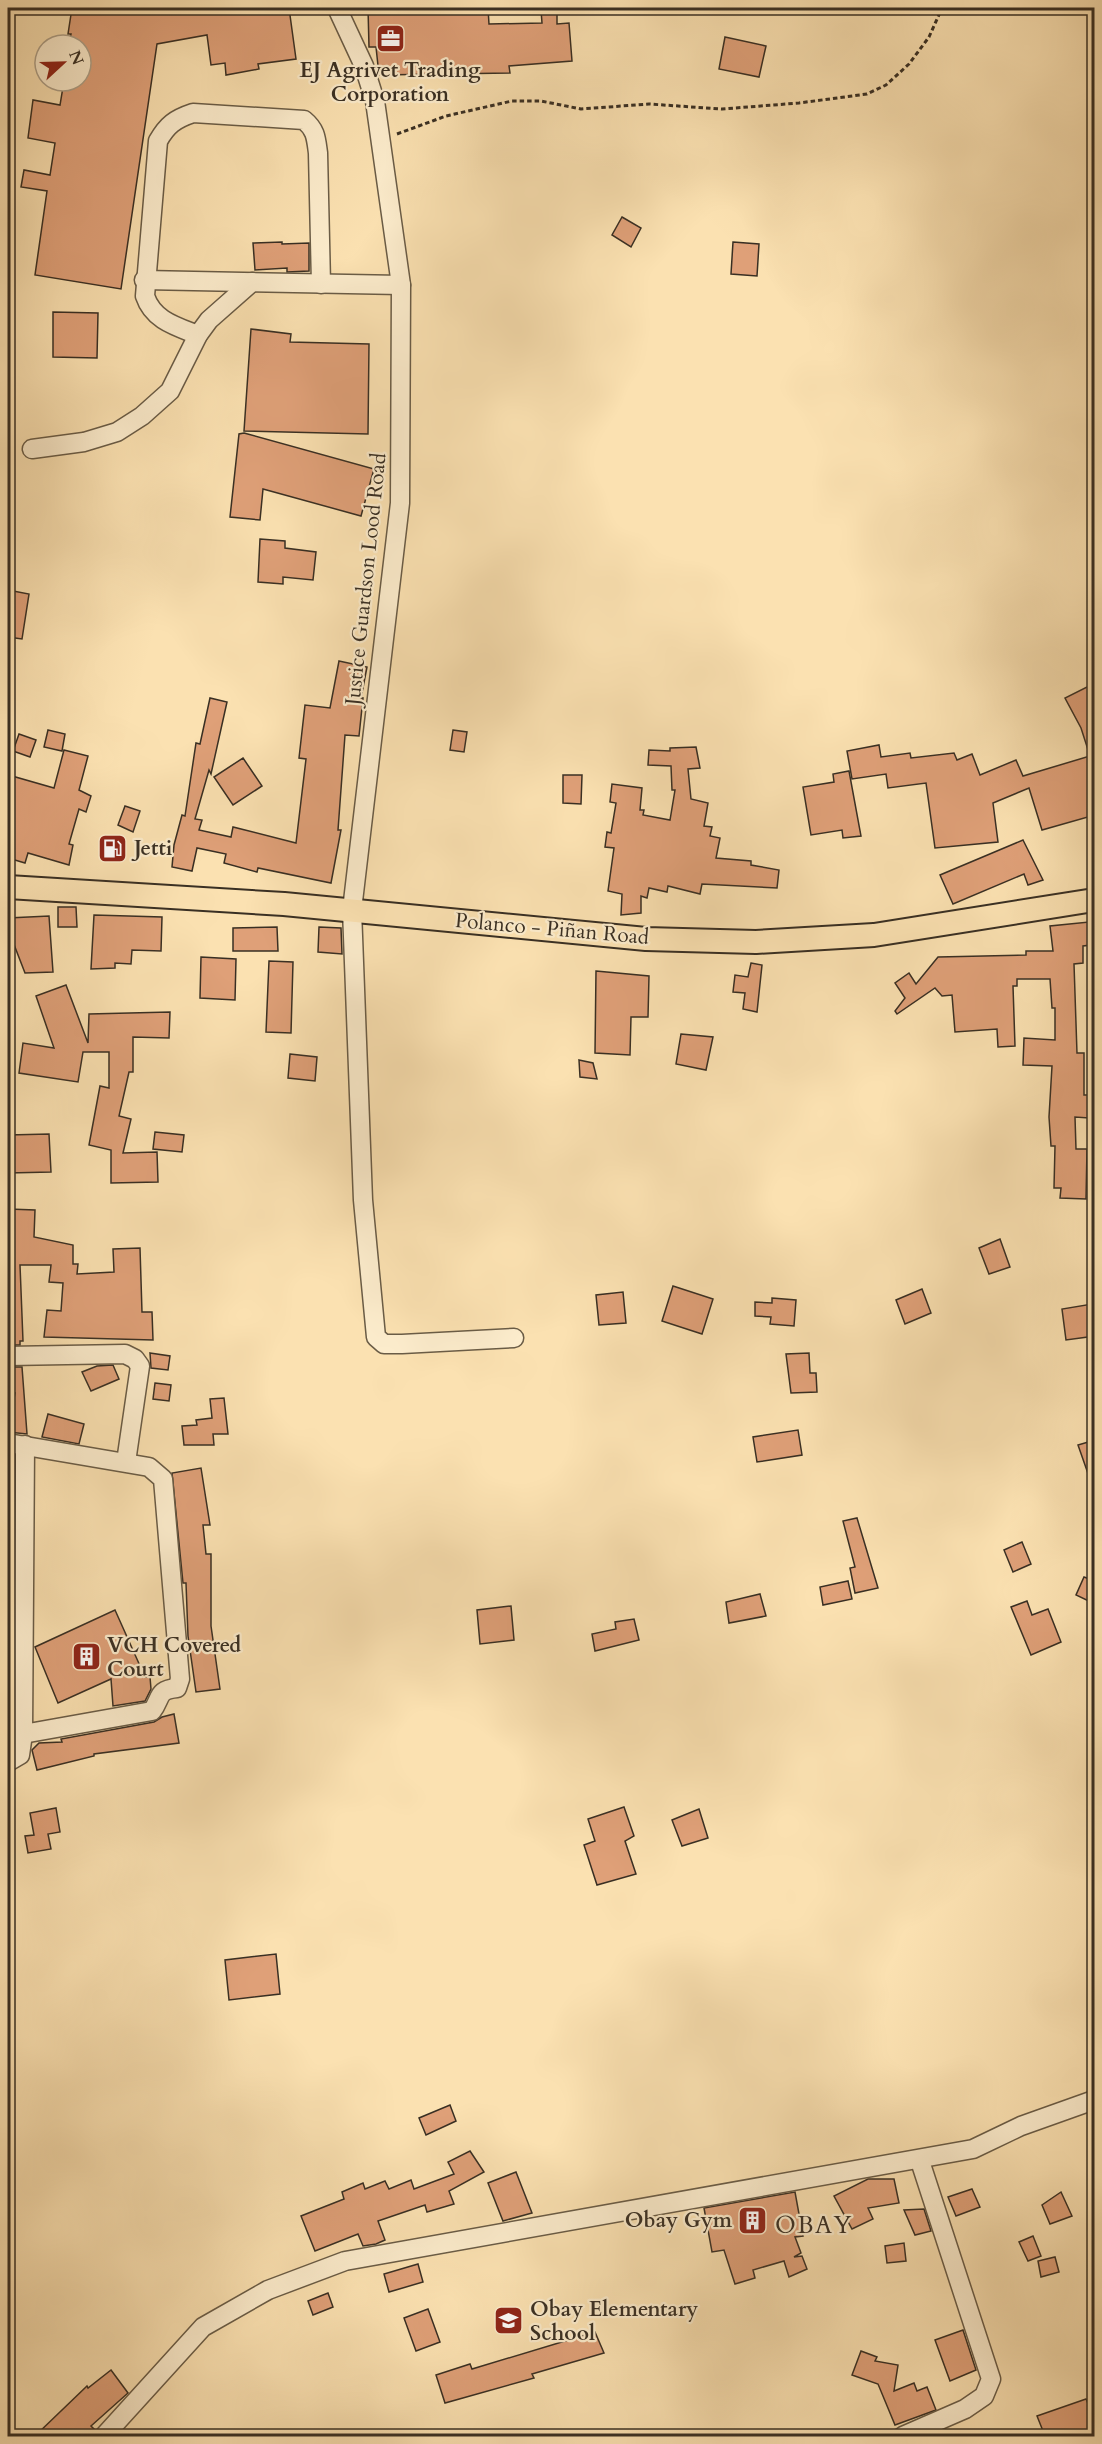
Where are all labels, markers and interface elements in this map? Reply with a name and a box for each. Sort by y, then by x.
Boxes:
office icon: EJ Agrivet Trading Corporation [374,23,406,55]
north arrow [33,33,93,93]
text: N [63,47,89,68]
place label: EJ Agrivet Trading Corporation [300,56,481,109]
street label: Justice Guardson Lood Road [338,452,394,709]
fuel station icon: Jetti [97,832,129,864]
place label: Jetti [131,834,173,863]
street label: Polanco - Piñan Road [454,906,650,952]
place label: VCH Covered Court [107,1631,241,1684]
building icon: VCH Covered Court [70,1641,102,1673]
building icon: Obay Gym [737,2204,769,2236]
place label: Obay Gym [625,2206,733,2235]
district label: OBAY [775,2209,853,2242]
place label: Obay Elementary School [530,2295,698,2348]
school or university icon: Obay Elementary School [493,2305,525,2337]

